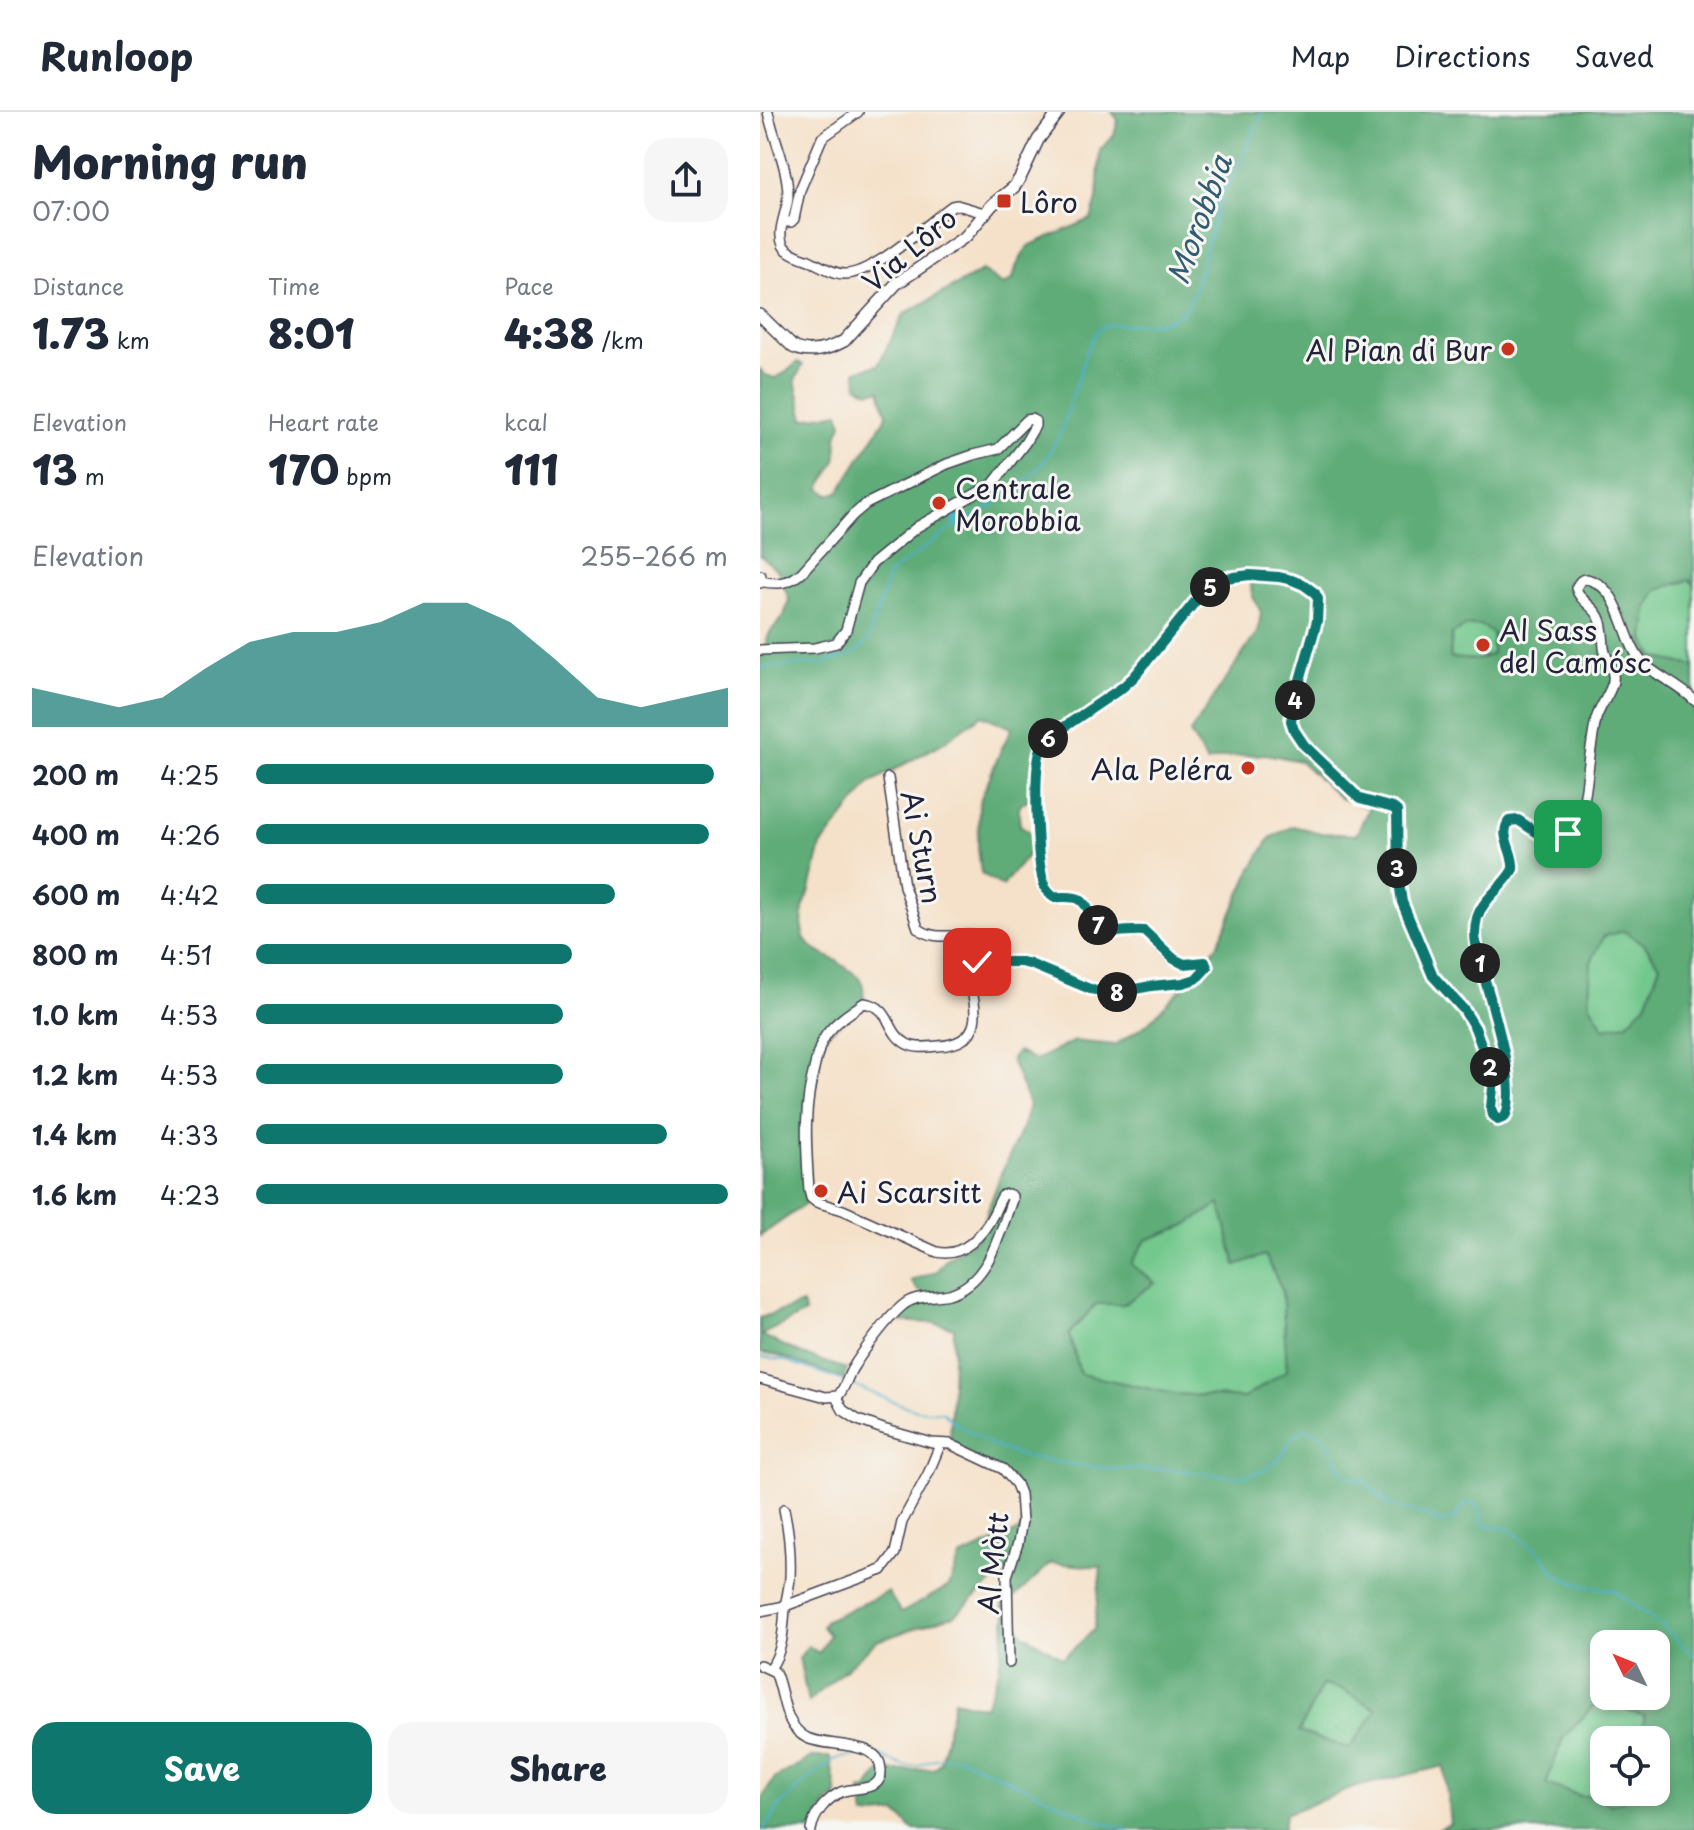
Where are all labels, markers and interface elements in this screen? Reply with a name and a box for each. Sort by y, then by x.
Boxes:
text: Runloop [40,27,193,84]
text: Map [1291,34,1350,77]
text: Directions [1394,34,1531,77]
text: Saved [1575,34,1654,77]
text: Morning run [32,128,308,194]
button: share [644,138,728,222]
water label: Morobbia [1154,146,1243,290]
place label: Lôro [1020,180,1078,223]
text: 07:00 [32,191,110,230]
marker: Lôro [995,192,1013,210]
street label: Via Lôro [852,196,966,302]
text: Distance [32,269,124,302]
text: Time [268,269,320,302]
text: Pace [504,269,554,302]
text: 1.73 [32,302,110,363]
text: 8:01 [268,302,354,363]
text: 4:38 [504,302,594,363]
text: km [110,323,150,356]
text: /km [594,323,644,356]
place label: Al Pian di Bur [1306,328,1492,371]
marker: Al Pian di Bur [1499,340,1517,358]
text: Elevation [32,405,127,438]
text: Heart rate [268,405,379,438]
text: kcal [504,405,548,438]
text: 13 [32,438,78,499]
text: 170 [268,438,339,499]
text: 111 [504,438,558,499]
text: m [78,459,105,492]
text: bpm [339,459,392,492]
place label: Centrale Morobbia [955,466,1082,541]
marker: Centrale Morobbia [930,494,948,512]
text: Elevation [32,536,144,575]
text: 255–266 m [580,536,728,575]
pin: 5 [1190,567,1230,607]
text: 5 [1203,570,1217,603]
place label: Al Sass del Camósc [1499,608,1652,683]
marker: Al Sass del Camósc [1474,636,1492,654]
pin: 4 [1275,680,1315,720]
text: 4 [1288,683,1302,716]
pin: 6 [1028,718,1068,758]
text: 6 [1040,721,1056,754]
place label: Ala Peléra [1091,747,1233,790]
text: 200 m [32,755,119,794]
text: 4:25 [160,755,219,794]
marker: Ala Peléra [1239,759,1257,777]
street label: Ai Sturn [891,787,955,907]
pin [1534,800,1602,868]
icon: arrive [1546,812,1590,856]
text: 400 m [32,815,120,854]
text: 4:26 [160,815,220,854]
pin: 3 [1377,848,1417,888]
text: 3 [1390,851,1404,884]
text: 600 m [32,875,120,914]
text: 4:42 [160,875,219,914]
pin: 7 [1078,905,1118,945]
text: 7 [1092,908,1104,941]
pin [943,928,1011,996]
text: 800 m [32,935,119,974]
text: 4:51 [160,935,212,974]
icon: check [955,940,999,984]
pin: 1 [1460,943,1500,983]
text: 1 [1475,946,1485,979]
pin: 8 [1097,972,1137,1012]
text: 8 [1110,975,1124,1008]
text: 1.0 km [32,995,119,1034]
text: 4:53 [160,995,218,1034]
pin: 2 [1470,1047,1510,1087]
text: 2 [1482,1050,1498,1083]
text: 1.2 km [32,1055,118,1094]
text: 4:53 [160,1055,218,1094]
text: 1.4 km [32,1115,117,1154]
text: 4:33 [160,1115,219,1154]
place label: Ai Scarsitt [837,1170,982,1213]
text: 1.6 km [32,1175,117,1214]
text: 4:23 [160,1175,220,1214]
marker: Ai Scarsitt [812,1182,830,1200]
street label: Al Mòtt [965,1510,1019,1616]
north arrow [1590,1630,1670,1710]
map controls [1590,1630,1670,1806]
button: Save [32,1722,372,1814]
button: Share [388,1722,728,1814]
button: locate [1590,1726,1670,1806]

